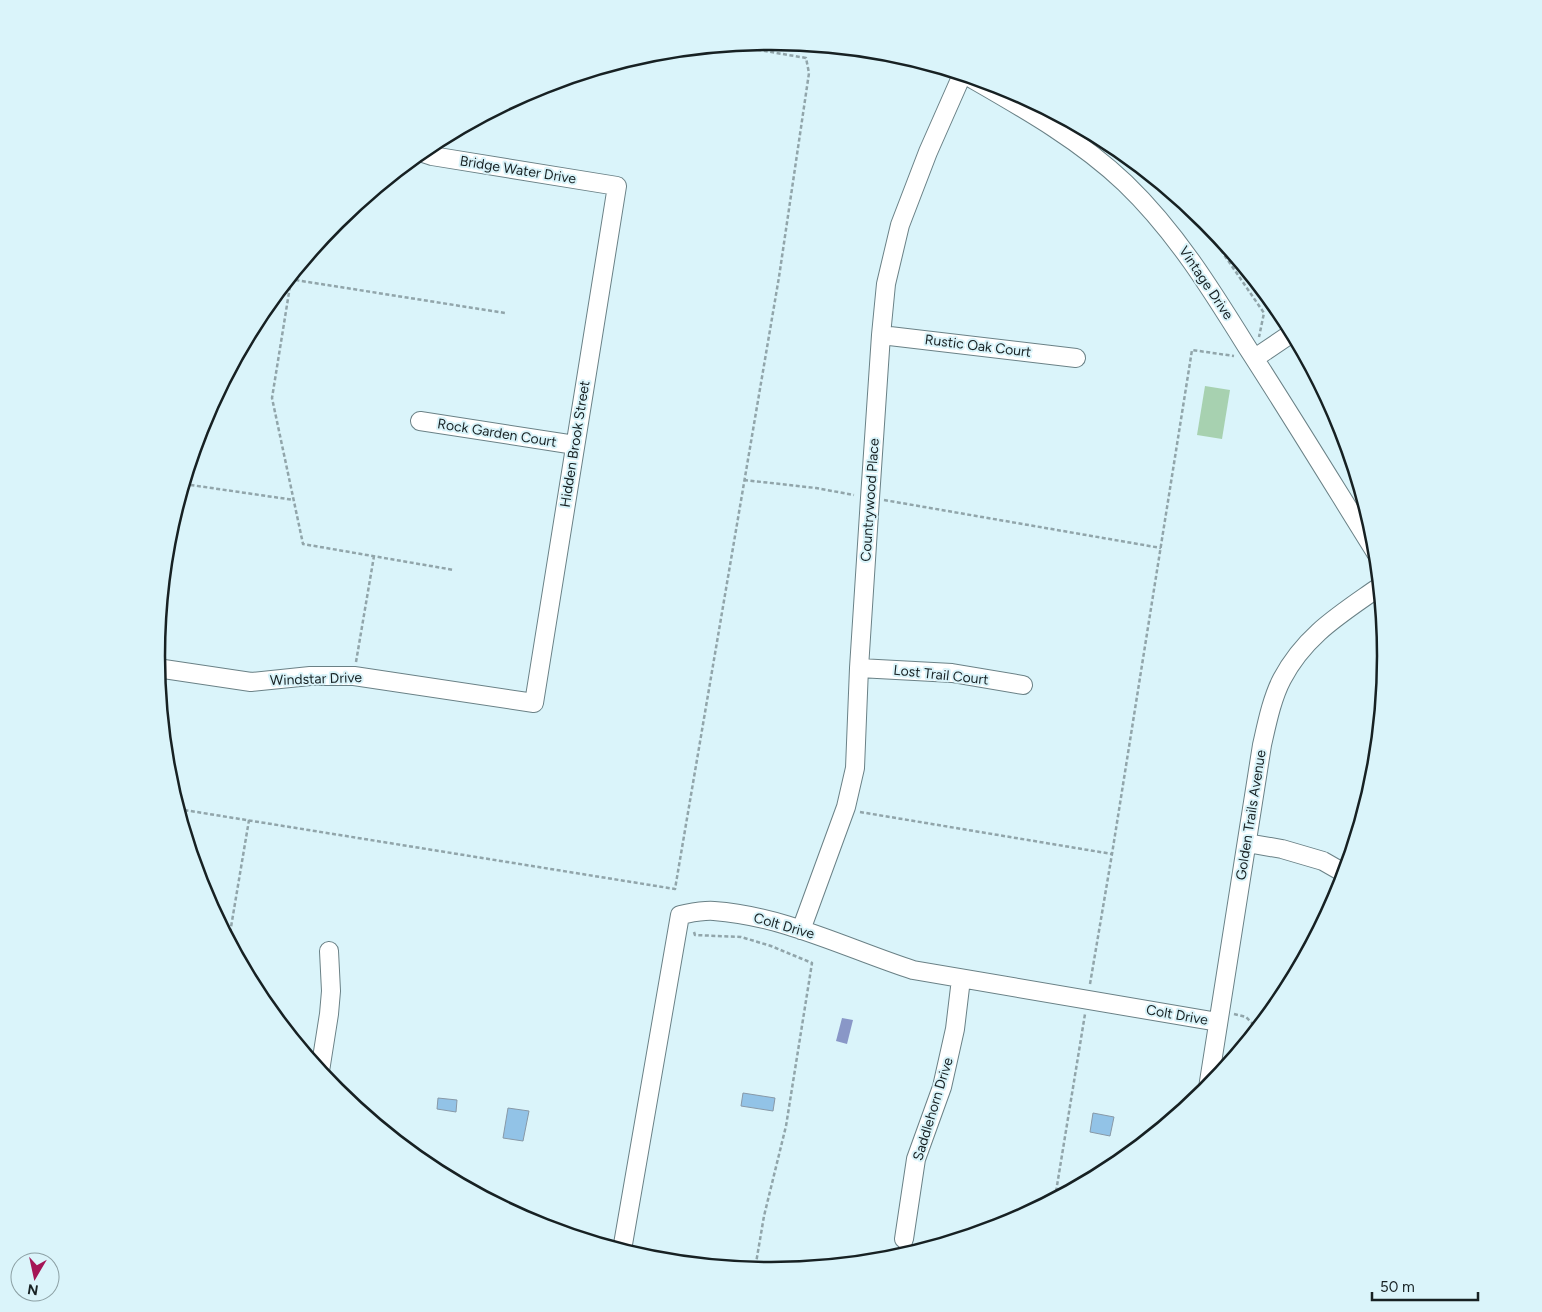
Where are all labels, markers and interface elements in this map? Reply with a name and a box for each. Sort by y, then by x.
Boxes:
street label: Bridge Water Drive [459,152,578,188]
street label: Vintage Drive [1175,243,1237,323]
street label: Rustic Oak Court [924,331,1032,361]
street label: Hidden Brook Street [557,379,593,509]
street label: Rock Garden Court [436,415,558,451]
street label: Countrywood Place [857,437,883,562]
street label: Lost Trail Court [893,662,989,688]
street label: Windstar Drive [270,669,363,689]
street label: Golden Trails Avenue [1232,748,1270,881]
street label: Colt Drive [752,909,817,943]
street label: Colt Drive [1145,1001,1210,1029]
street label: Saddlehorn Drive [909,1055,957,1163]
north arrow [10,1252,60,1302]
scale bar [1372,1270,1478,1302]
text: 50 m [1380,1278,1415,1296]
text: N [26,1280,40,1299]

